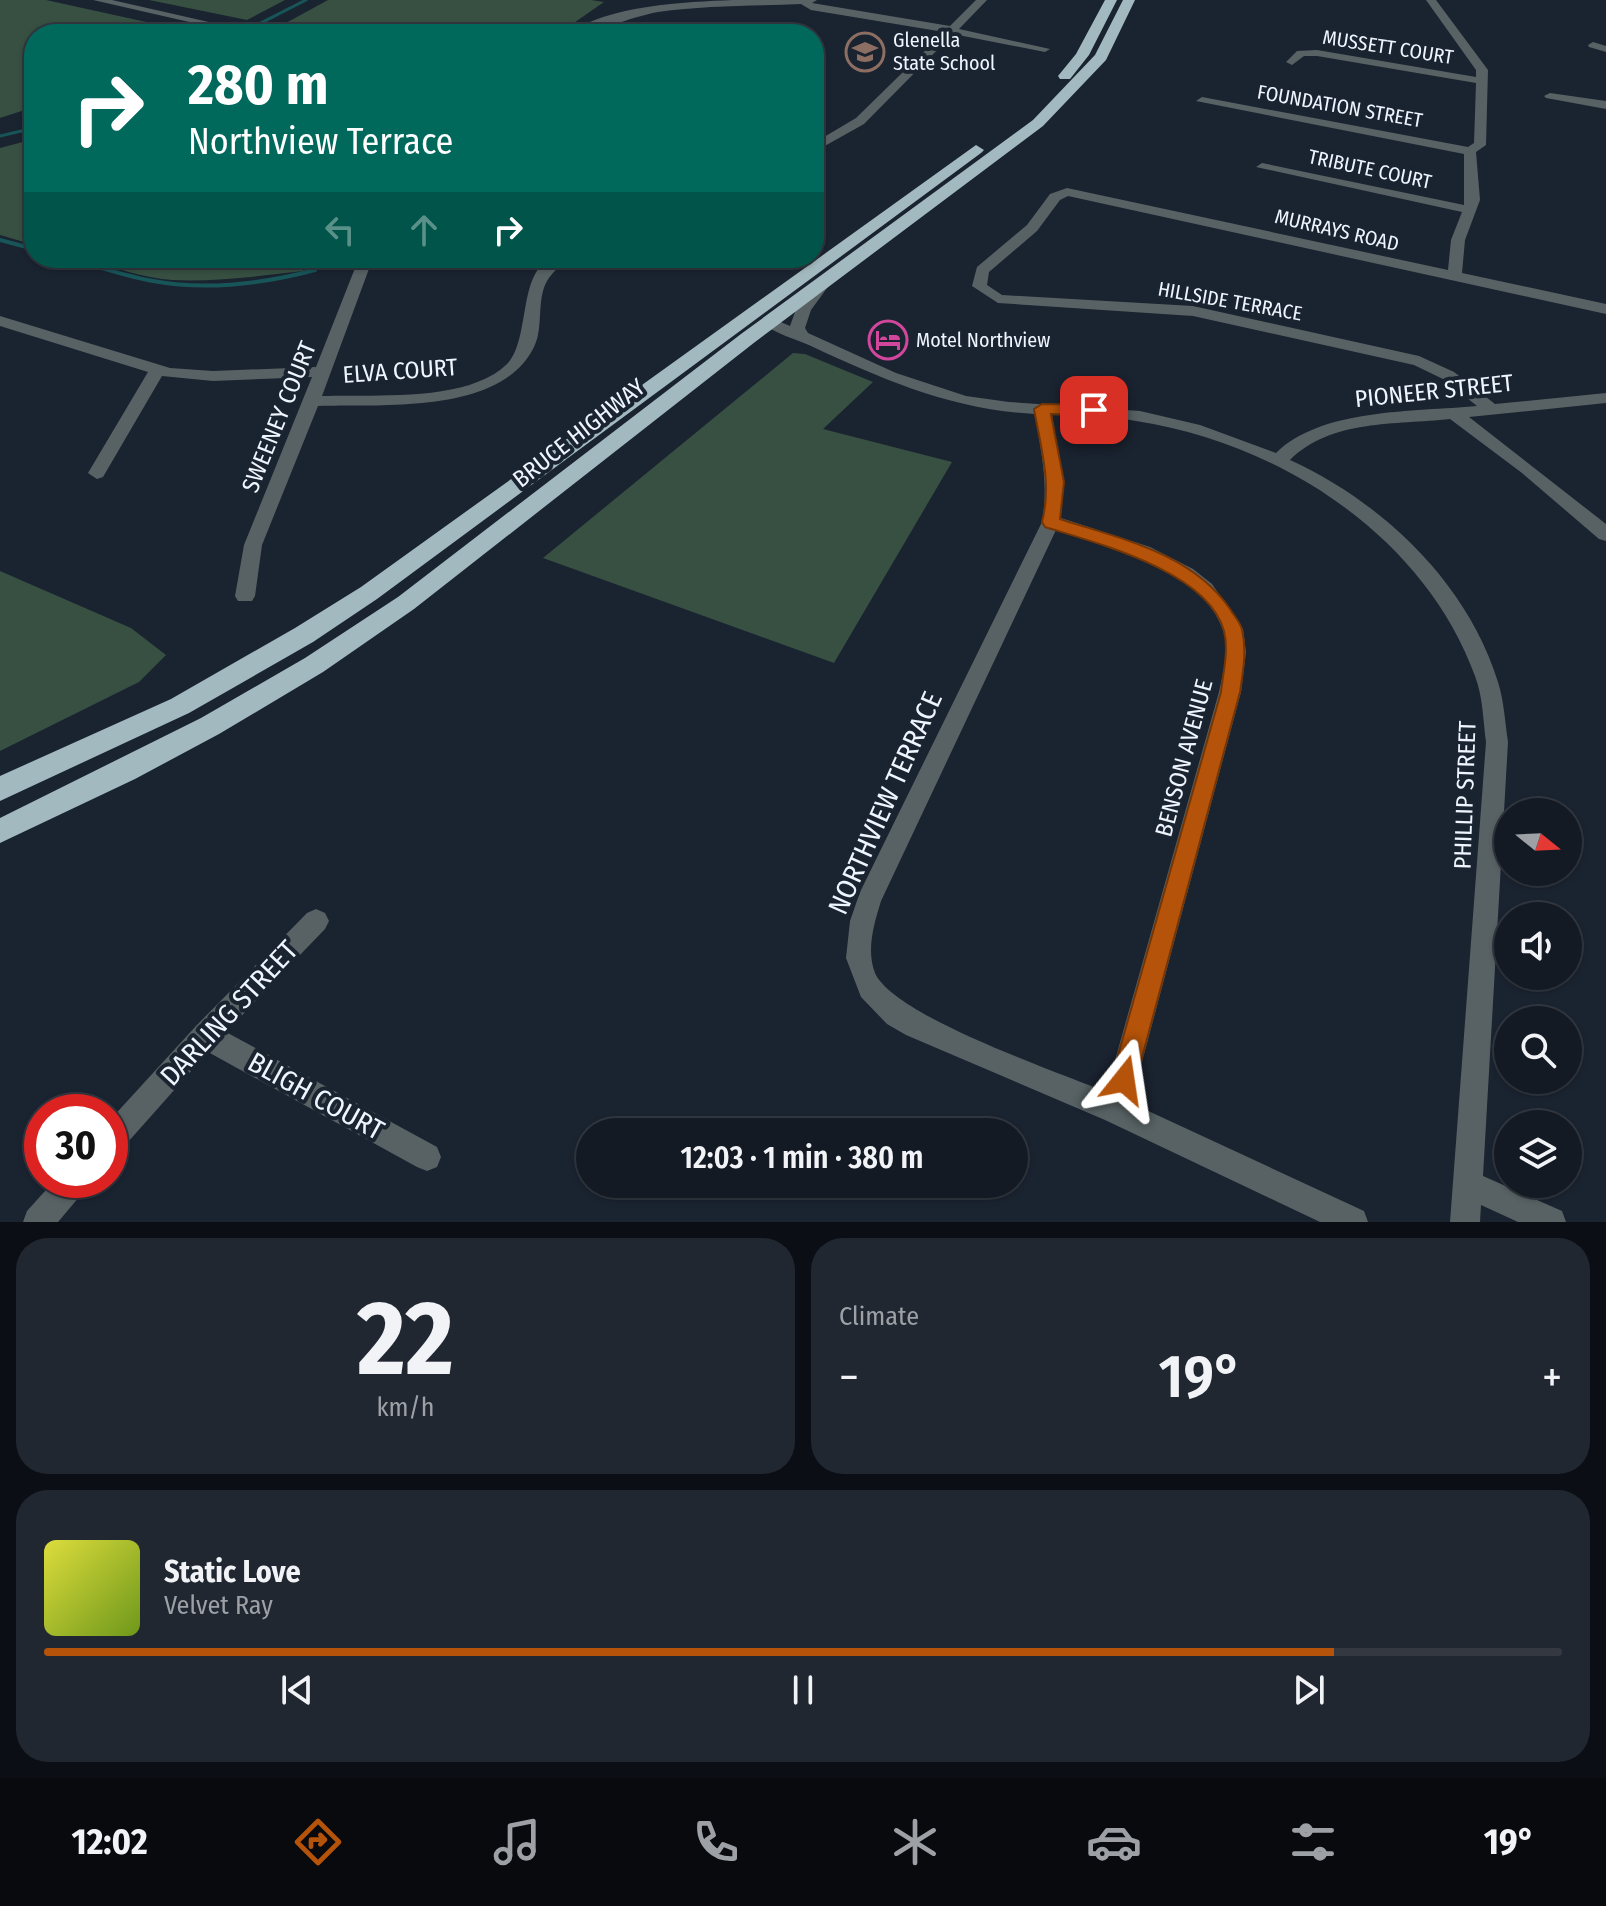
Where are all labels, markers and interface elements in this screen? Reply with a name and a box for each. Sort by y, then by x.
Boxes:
street label: MUSSETT COURT [1321,25,1456,69]
place label: Glenella State School [893,28,995,75]
school or university icon: Glenella State School [844,31,886,73]
text: 280 m [188,52,328,119]
icon: right [56,56,160,160]
street label: FOUNDATION STREET [1255,80,1425,132]
text: Northview Terrace [188,120,453,164]
street label: TRIBUTE COURT [1306,144,1434,194]
street label: MURRAYS ROAD [1273,204,1401,256]
icon: left [318,208,362,252]
icon: ahead [402,208,446,252]
icon: right [486,208,530,252]
street label: HILLSIDE TERRACE [1156,277,1304,325]
hotel icon: Motel Northview [867,319,909,361]
place label: Motel Northview [916,328,1050,352]
street label: SWEENEY COURT [236,338,322,496]
street label: ELVA COURT [342,353,458,389]
street label: PIONEER STREET [1354,369,1514,413]
street label: BRUCE HIGHWAY [507,373,651,493]
pin [1060,376,1128,444]
icon: arrive [1072,388,1116,432]
street label: BENSON AVENUE [1150,676,1218,840]
street label: NORTHVIEW TERRACE [821,687,949,919]
street label: PHILLIP STREET [1448,720,1482,870]
north arrow [1494,798,1582,886]
map controls [1494,798,1582,1198]
button: sound [1494,902,1582,990]
street label: DARLING STREET [153,934,305,1092]
button: search [1494,1006,1582,1094]
position arrow [1082,1038,1166,1122]
street label: BLIGH COURT [242,1045,390,1147]
speed limit sign: 30 [24,1094,128,1198]
button: layers [1494,1110,1582,1198]
text: 12:03 · 1 min · 380 m [681,1140,924,1176]
text: 22 [357,1277,454,1402]
text: Climate [839,1301,919,1332]
text: 19° [1159,1341,1242,1413]
text: − [839,1351,859,1404]
text: + [1542,1351,1562,1404]
text: km/h [377,1392,434,1423]
text: Static Love [164,1554,301,1590]
text: Velvet Ray [164,1590,273,1621]
icon: previous [275,1668,319,1712]
icon: pause [781,1668,825,1712]
icon: next [1287,1668,1331,1712]
icon: directions [290,1814,346,1870]
icon: music [489,1814,545,1870]
icon: phone [688,1814,744,1870]
icon: climate [887,1814,943,1870]
icon: car [1086,1814,1142,1870]
icon: filters [1285,1814,1341,1870]
text: 12:02 [71,1820,148,1864]
text: 19° [1484,1820,1535,1864]

